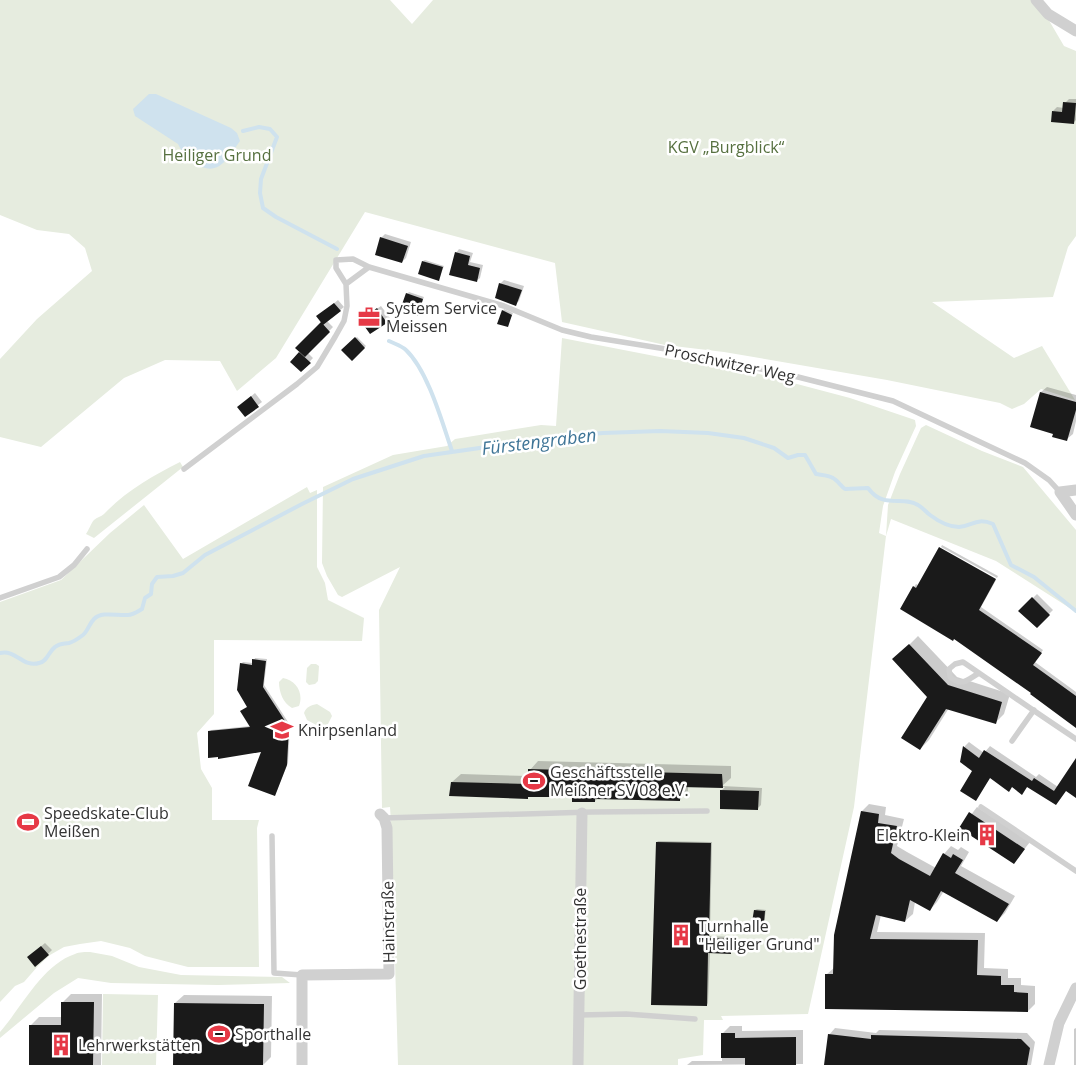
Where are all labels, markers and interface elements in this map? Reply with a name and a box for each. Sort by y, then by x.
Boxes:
park label: KGV „Burgblick“ [668,136,785,158]
park label: Heiliger Grund [163,144,271,166]
place label: System Service Meissen [386,297,497,337]
office icon: System Service Meissen [356,304,382,330]
street label: Proschwitzer Weg [663,338,797,388]
water label: Fürstengraben [480,422,598,460]
school or university icon: Knirpsenland [269,717,295,743]
place label: Knirpsenland [298,719,397,741]
place label: Geschäftsstelle Meißner SV 08 e.V. [550,761,689,801]
sports icon: Geschäftsstelle Meißner SV 08 e.V. [521,768,547,794]
place label: Speedskate-Club Meißen [44,802,169,842]
sports icon: Speedskate-Club Meißen [15,809,41,835]
building icon: Elektro-Klein [974,822,1000,848]
place label: Elektro-Klein [876,824,970,846]
street label: Hainstraße [376,881,400,963]
street label: Goethestraße [569,888,591,990]
place label: Turnhalle "Heiliger Grund" [698,915,820,955]
building icon: Turnhalle "Heiliger Grund" [668,922,694,948]
sports icon: Sporthalle [206,1021,232,1047]
place label: Sporthalle [235,1023,311,1045]
building icon: Lehrwerkstätten [48,1032,74,1058]
place label: Lehrwerkstätten [78,1034,200,1056]

